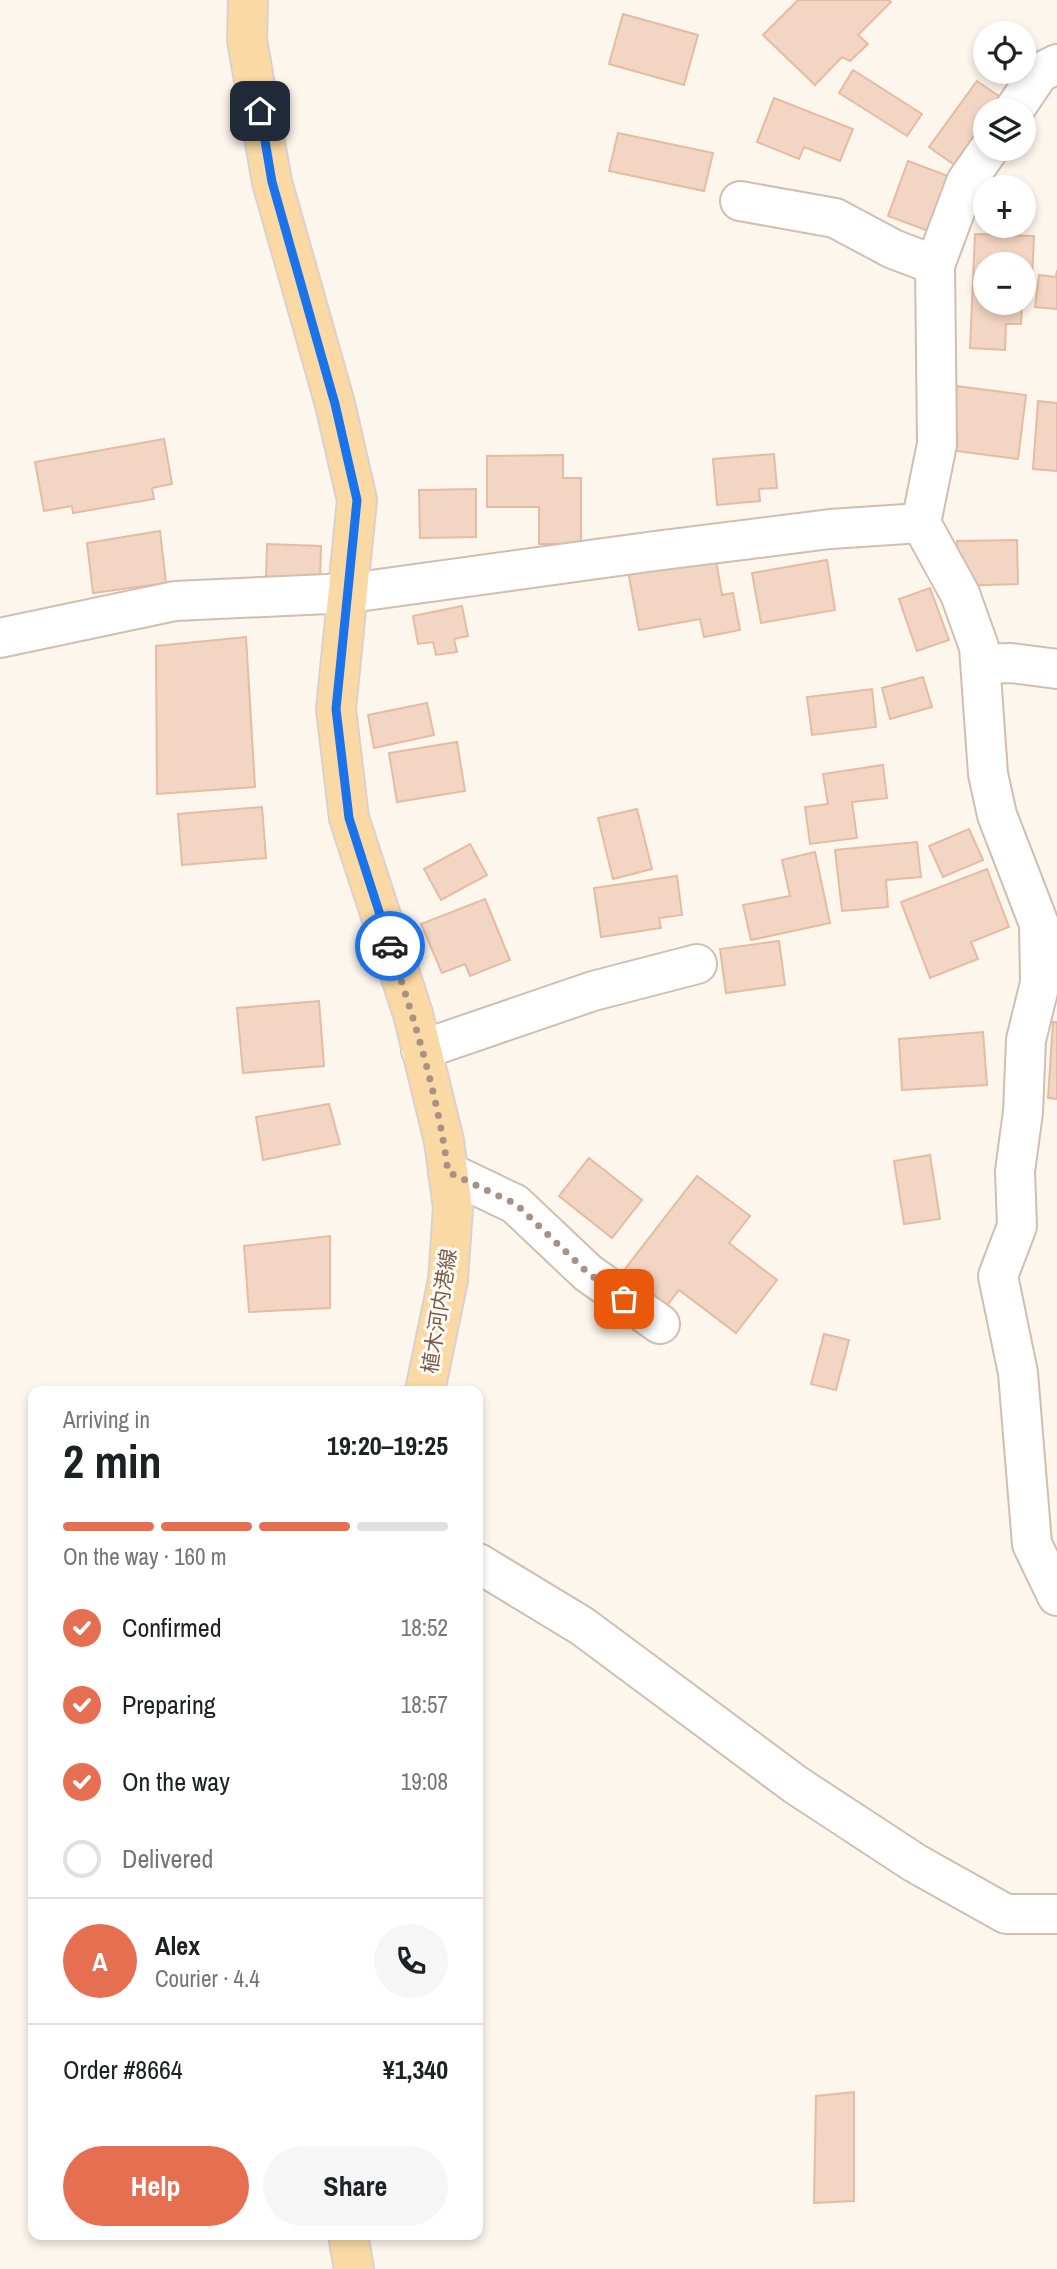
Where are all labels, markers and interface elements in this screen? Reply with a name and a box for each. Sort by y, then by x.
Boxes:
map controls [973,21,1036,315]
button: locate [973,21,1036,84]
pin [230,81,290,141]
icon: home [241,92,279,130]
button: layers [973,98,1036,161]
button: + [973,175,1036,238]
button: − [973,252,1036,315]
courier [355,911,425,981]
icon: car [371,927,409,965]
street label: 植木河内港線 [415,1247,463,1375]
pin [594,1269,654,1329]
icon: bag [605,1280,643,1318]
text: Arriving in [63,1404,150,1435]
text: 19:20–19:25 [327,1428,448,1463]
text: 2 min [63,1430,162,1492]
text: On the way · 160 m [63,1541,227,1572]
icon: check [63,1609,101,1647]
text: Confirmed [122,1610,222,1645]
text: 18:52 [401,1612,448,1643]
icon: check [63,1686,101,1724]
text: Preparing [122,1687,216,1722]
text: 18:57 [401,1689,448,1720]
icon: check [63,1763,101,1801]
text: On the way [122,1764,230,1799]
text: 19:08 [401,1766,448,1797]
text: Delivered [122,1841,213,1876]
button: phone [374,1924,448,1998]
text: Alex [155,1928,200,1963]
text: A [92,1944,108,1979]
text: Courier · 4.4 [155,1963,260,1994]
text: Order #8664 [63,2052,183,2087]
text: ¥1,340 [383,2052,448,2087]
button: Help [63,2146,249,2226]
button: Share [263,2146,448,2226]

